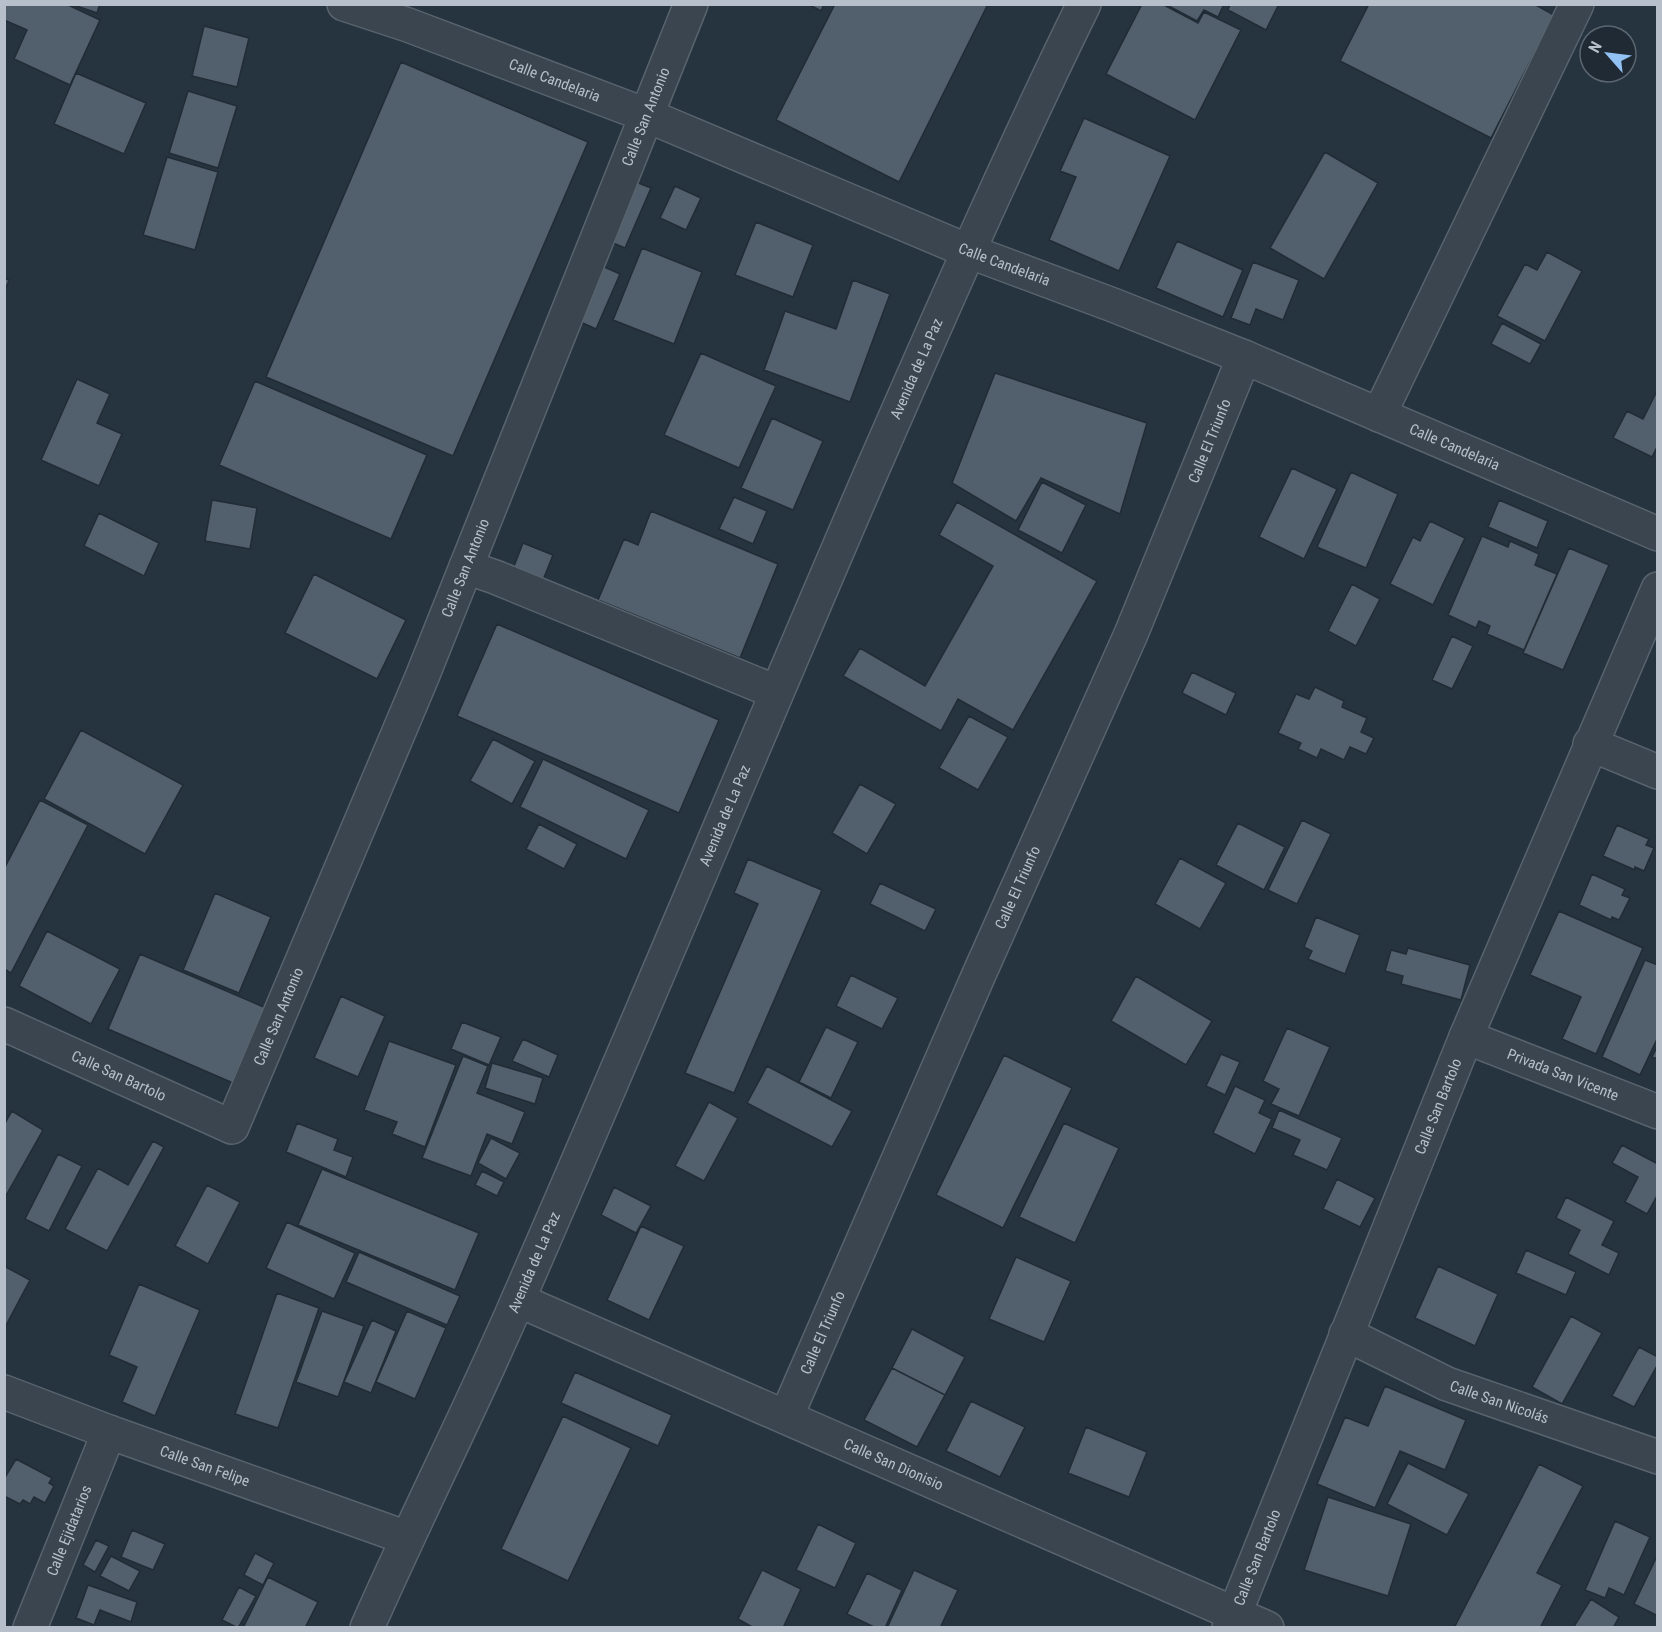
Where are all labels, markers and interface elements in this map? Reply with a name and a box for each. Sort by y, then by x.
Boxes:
north arrow [1578,24,1638,84]
text: N [1585,38,1606,56]
street label: Calle Candelaria [506,55,603,106]
street label: Calle San Antonio [618,65,674,169]
street label: Calle Candelaria [956,239,1053,290]
street label: Avenida de La Paz [887,316,947,422]
street label: Calle El Triunfo [1185,396,1235,486]
street label: Calle Candelaria [1407,420,1502,474]
street label: Calle San Antonio [438,516,493,620]
street label: Avenida de La Paz [696,762,754,869]
street label: Calle El Triunfo [991,843,1044,932]
street label: Calle San Antonio [250,965,307,1068]
street label: Privada San Vicente [1505,1045,1621,1105]
street label: Calle San Bartolo [69,1047,169,1105]
street label: Calle San Bartolo [1411,1056,1465,1157]
street label: Avenida de La Paz [504,1209,564,1316]
street label: Calle El Triunfo [797,1288,849,1377]
street label: Calle San Nicolás [1447,1377,1551,1428]
street label: Calle San Dionisio [841,1435,946,1494]
street label: Calle San Felipe [157,1442,252,1490]
street label: Calle Ejidatarios [43,1483,96,1579]
street label: Calle San Bartolo [1230,1507,1285,1608]

